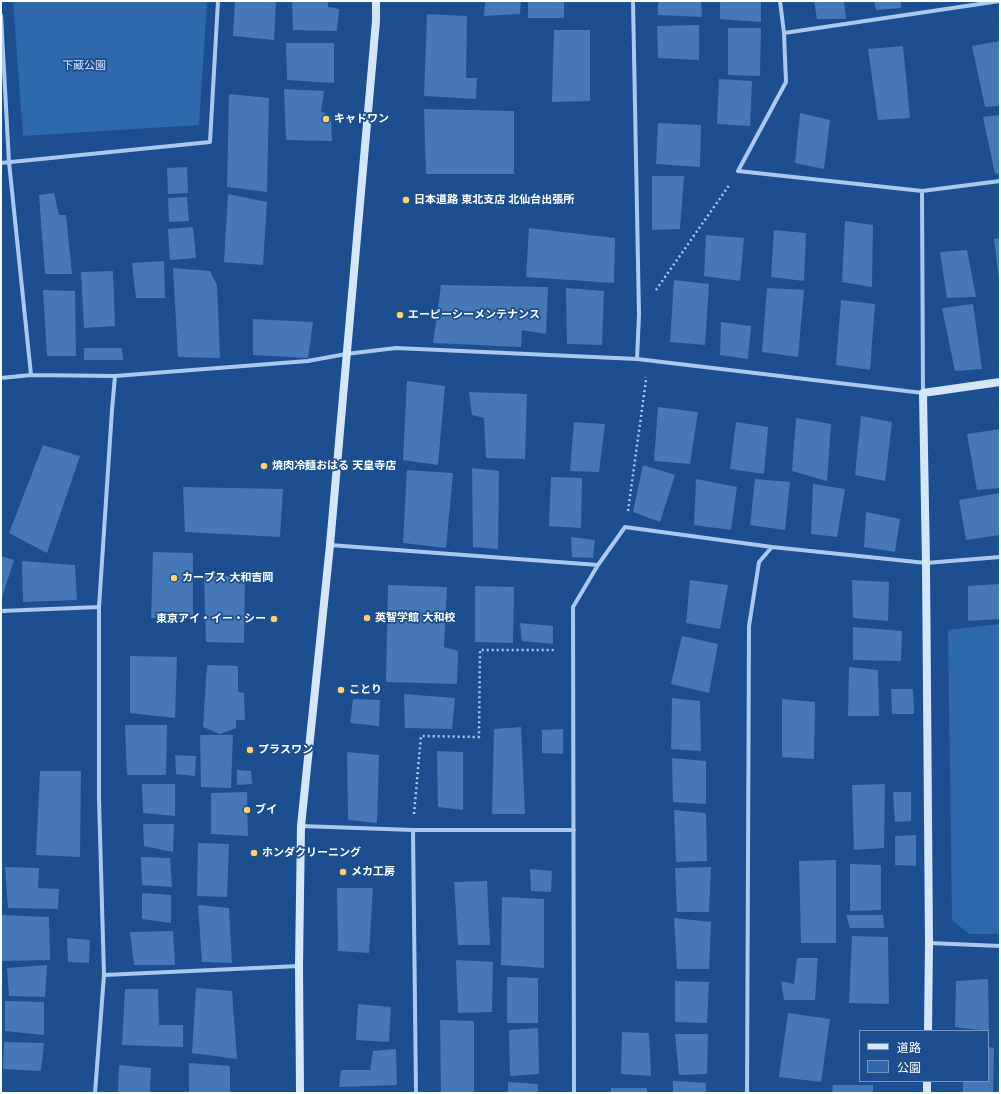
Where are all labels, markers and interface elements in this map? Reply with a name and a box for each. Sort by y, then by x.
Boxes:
park label: 下蔵公園 [62,59,106,73]
place label: キャドワン [334,112,389,126]
marker: キャドワン [321,114,331,124]
place label: 日本道路 東北支店 北仙台出張所 [414,193,574,207]
marker: 日本道路 東北支店 北仙台出張所 [401,195,411,205]
place label: エーピーシーメンテナンス [408,308,540,322]
marker: エーピーシーメンテナンス [395,310,405,320]
place label: 焼肉冷麺おはる 天皇寺店 [272,459,396,473]
marker: 焼肉冷麺おはる 天皇寺店 [259,461,269,471]
place label: カーブス 大和吉岡 [182,571,273,585]
marker: カーブス 大和吉岡 [169,573,179,583]
place label: 英智学館 大和校 [375,611,455,625]
place label: 東京アイ・イー・シー [156,612,266,626]
marker: 英智学館 大和校 [362,613,372,623]
marker: 東京アイ・イー・シー [269,614,279,624]
place label: ことり [349,683,382,697]
marker: ことり [336,685,346,695]
place label: プラスワン [258,743,313,757]
marker: プラスワン [245,745,255,755]
place label: ブイ [255,803,277,817]
marker: ブイ [242,805,252,815]
place label: ホンダクリーニング [262,846,361,860]
marker: ホンダクリーニング [249,848,259,858]
place label: メカ工房 [351,865,395,879]
marker: メカ工房 [338,867,348,877]
legend [859,1030,989,1082]
text: 道路 [897,1041,921,1055]
text: 公園 [897,1061,921,1075]

